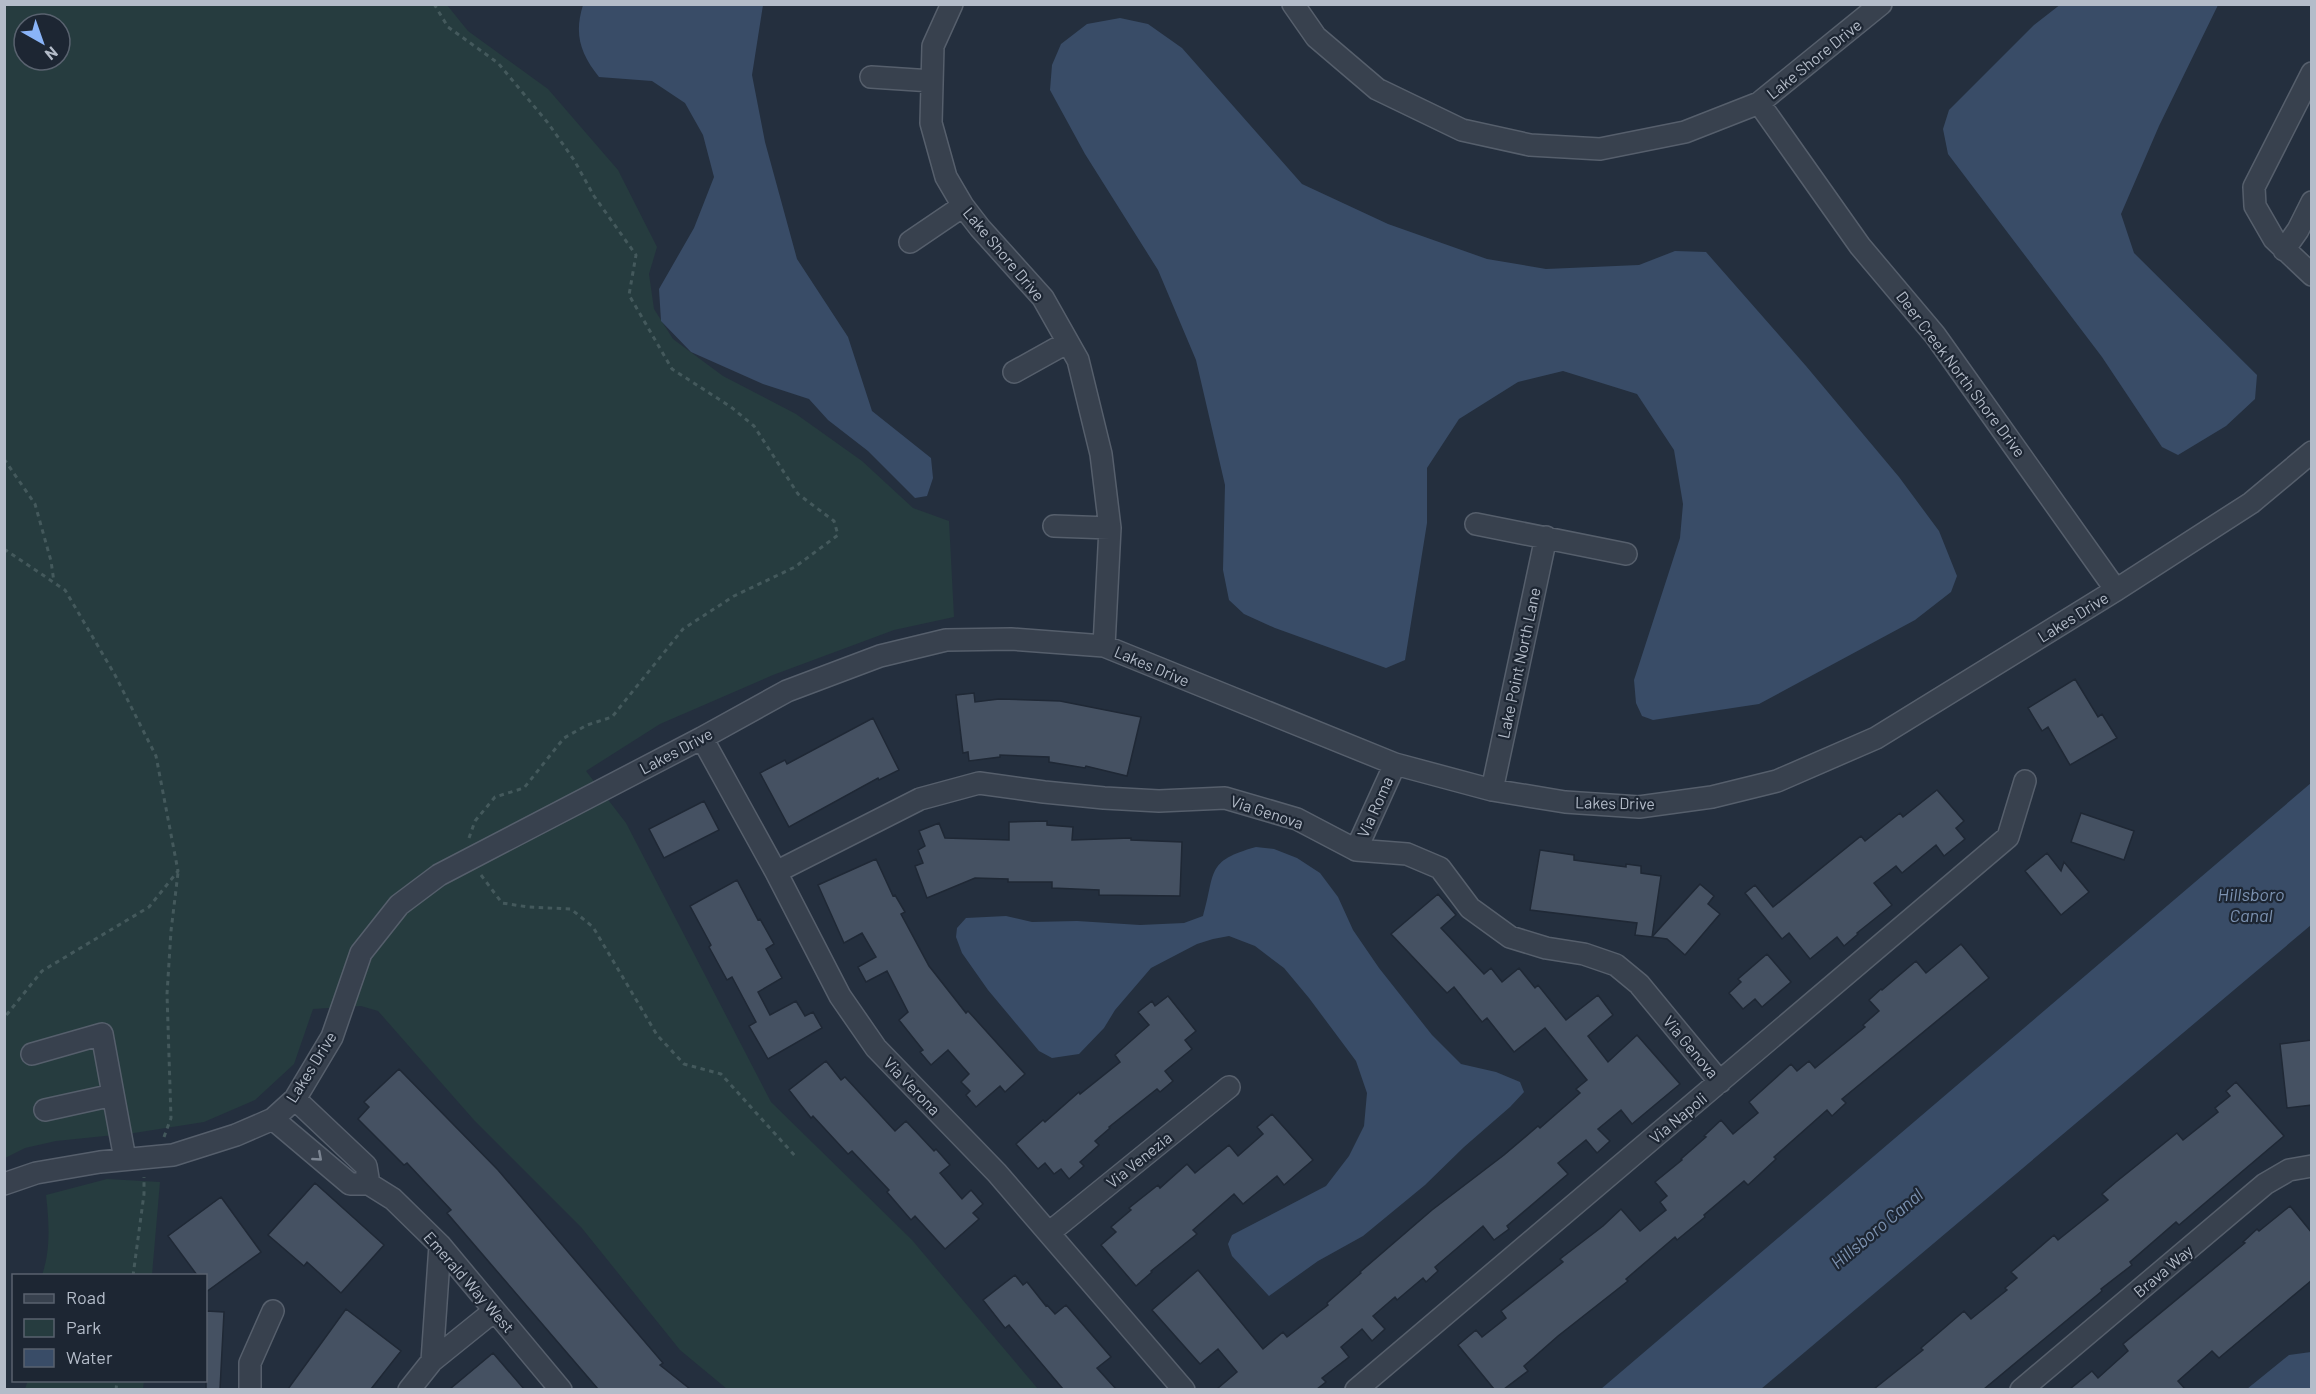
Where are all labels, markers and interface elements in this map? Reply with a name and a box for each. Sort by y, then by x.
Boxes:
north arrow [12,12,72,72]
street label: Lake Shore Drive [1762,15,1865,103]
text: N [42,43,62,65]
street label: Lake Shore Drive [960,203,1049,304]
street label: Deer Creek North Shore Drive [1893,287,2030,460]
street label: Lake Point North Lane [1493,586,1544,740]
street label: Lakes Drive [2034,587,2112,646]
street label: Lakes Drive [1112,641,1193,690]
street label: Lakes Drive [636,723,716,778]
street label: Via Roma [1353,773,1396,840]
street label: Via Genova [1228,791,1306,832]
street label: Lakes Drive [1575,792,1655,813]
water label: Hillsboro Canal [2217,883,2285,926]
street label: Via Genova [1660,1012,1723,1082]
street label: Lakes Drive [281,1028,340,1106]
street label: Via Verona [880,1053,945,1119]
street label: Via Napoli [1645,1088,1710,1147]
street label: Via Venezia [1102,1128,1175,1192]
one-way arrow [311,1150,322,1161]
water label: Hillsboro Canal [1826,1183,1927,1273]
street label: Emerald Way West [420,1227,519,1336]
street label: Brava Way [2129,1240,2197,1301]
legend [12,1274,207,1382]
text: Road [66,1286,106,1308]
text: Park [66,1316,101,1338]
text: Water [66,1346,113,1368]

